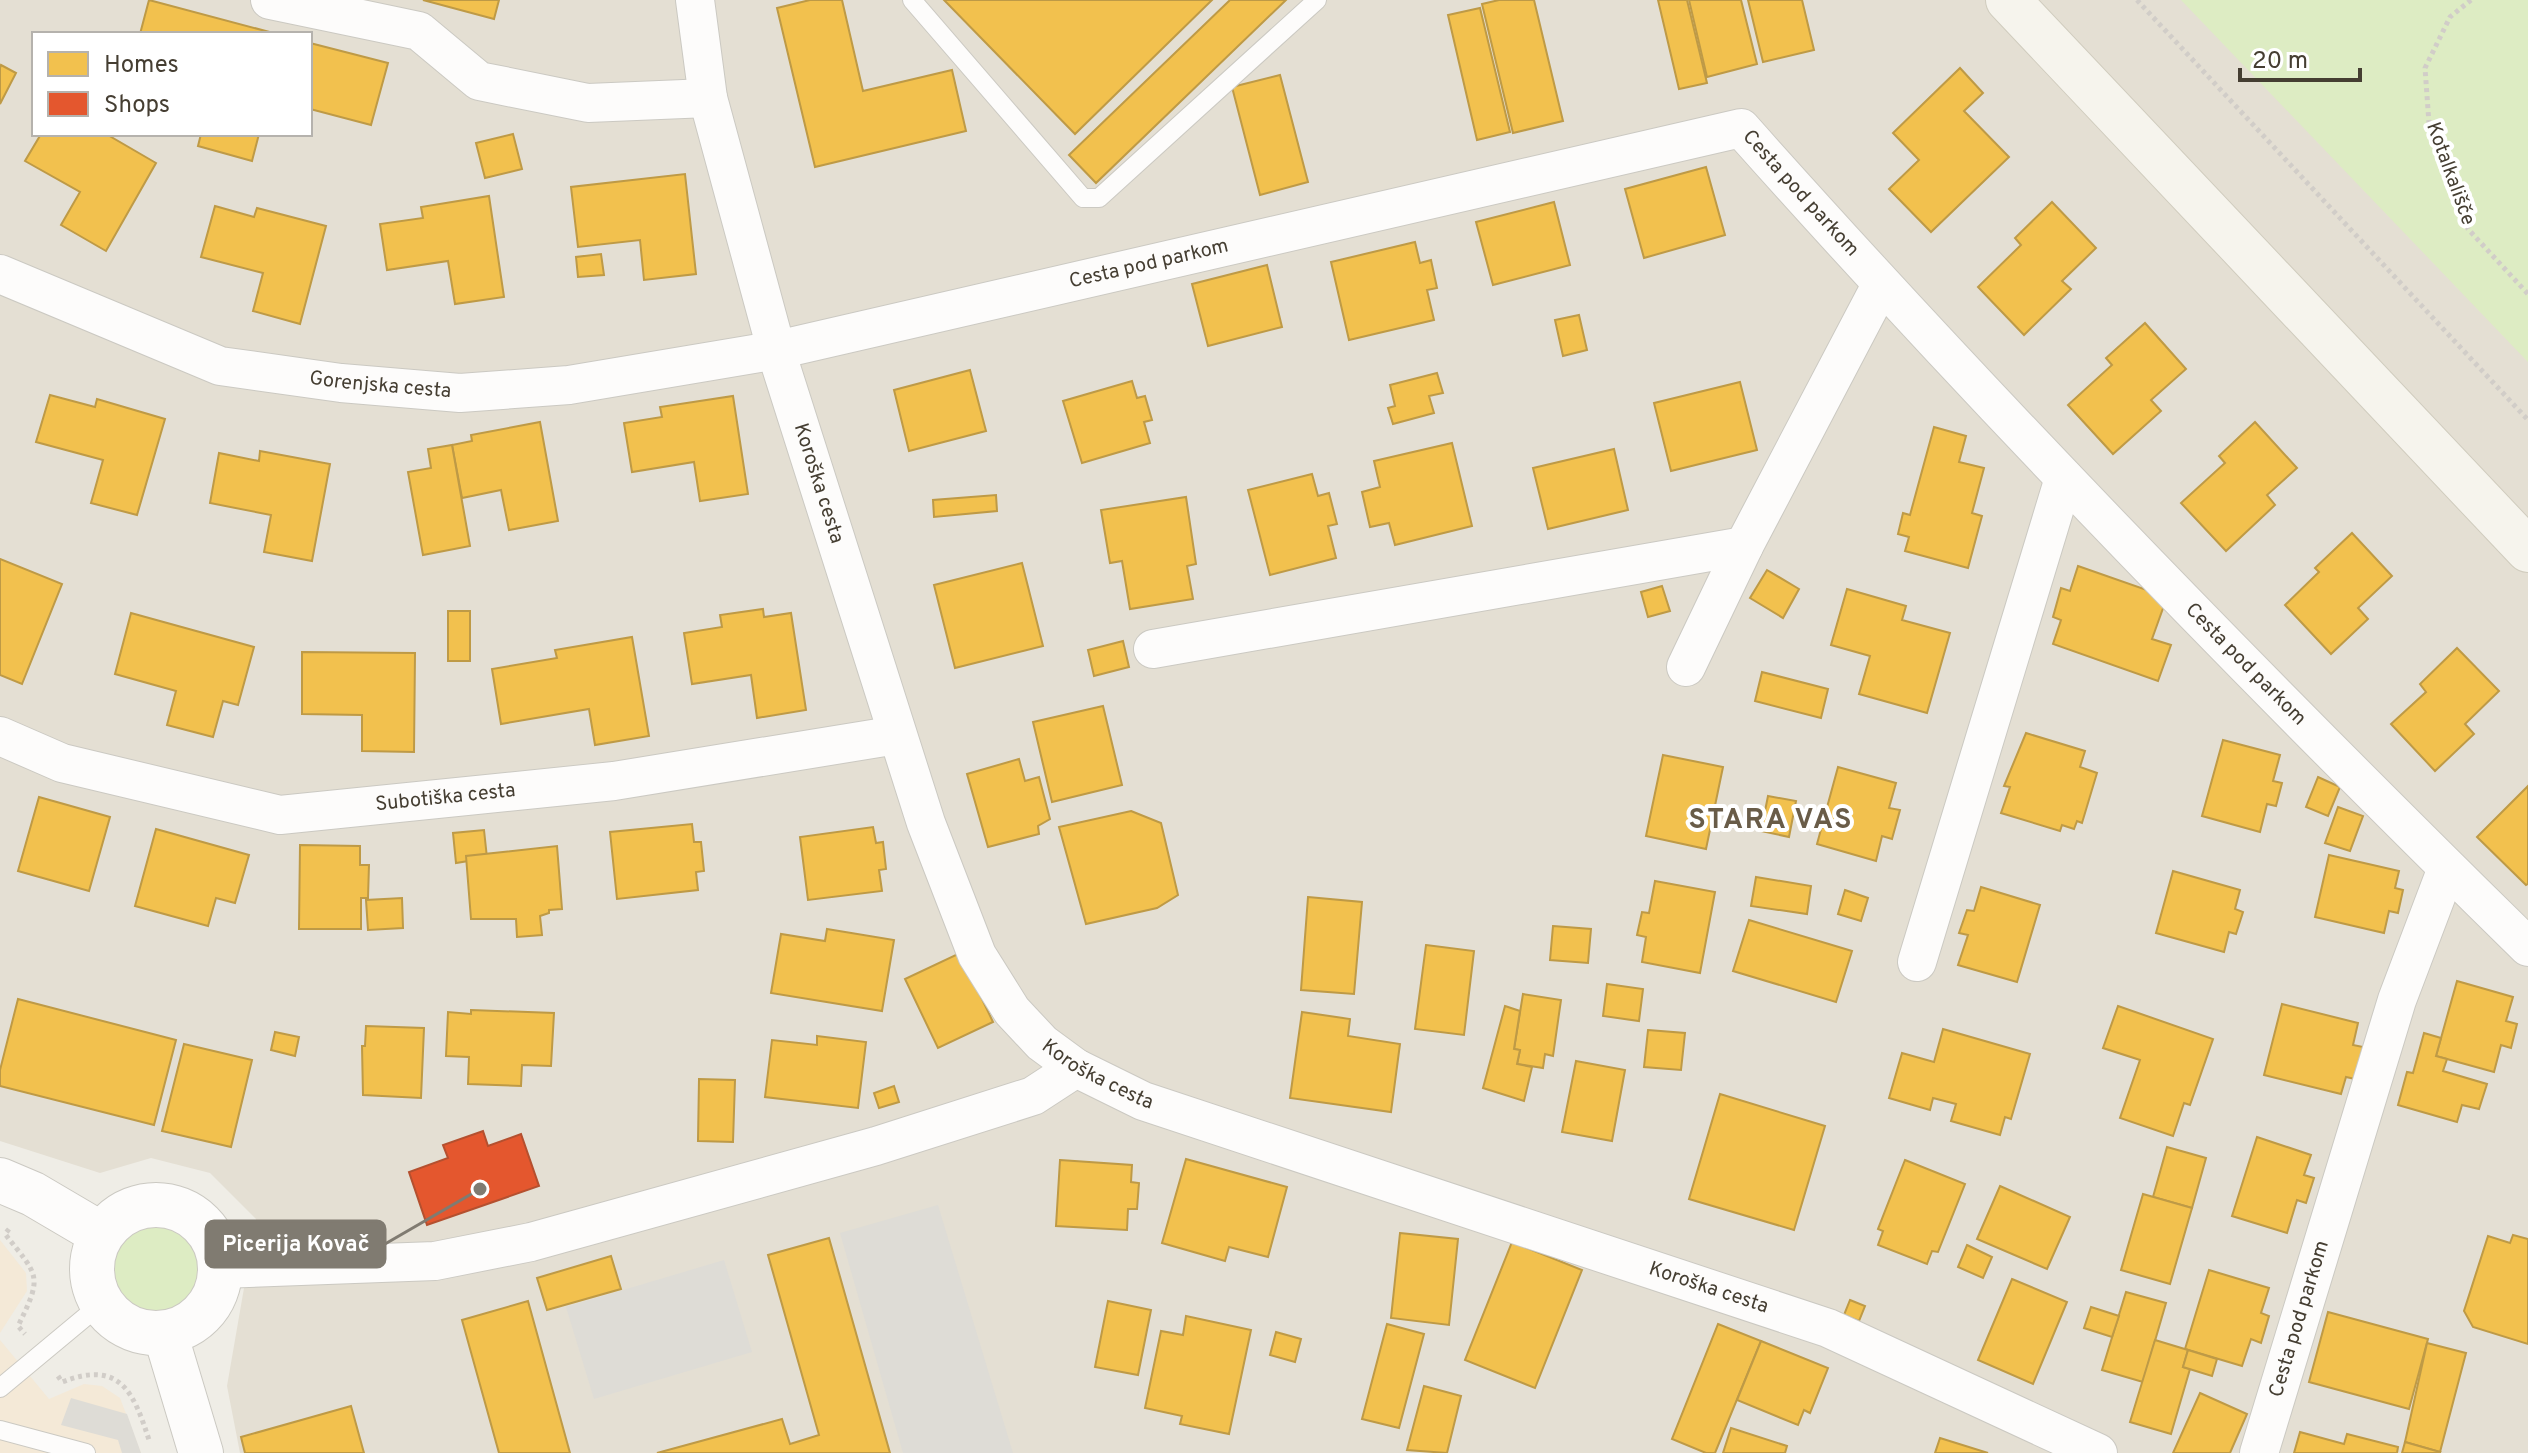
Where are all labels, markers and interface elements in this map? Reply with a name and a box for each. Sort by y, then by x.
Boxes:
legend [32,32,312,136]
scale bar [2240,32,2360,82]
text: 20 m [2252,47,2308,77]
text: Homes [104,51,179,81]
text: Shops [104,91,170,121]
street label: Kotalkališče [2419,119,2481,229]
street label: Cesta pod parkom [1736,125,1864,263]
street label: Cesta pod parkom [1067,233,1231,295]
street label: Gorenjska cesta [308,366,452,405]
street label: Koroška cesta [787,420,849,547]
street label: Cesta pod parkom [2179,598,2312,732]
street label: Subotiška cesta [374,778,517,818]
district label: STARA VAS [1689,803,1853,839]
street label: Koroška cesta [1036,1034,1156,1116]
callout: Picerija Kovač [206,1221,385,1267]
text: Picerija Kovač [222,1232,370,1259]
street label: Cesta pod parkom [2264,1238,2336,1401]
street label: Koroška cesta [1645,1256,1772,1320]

